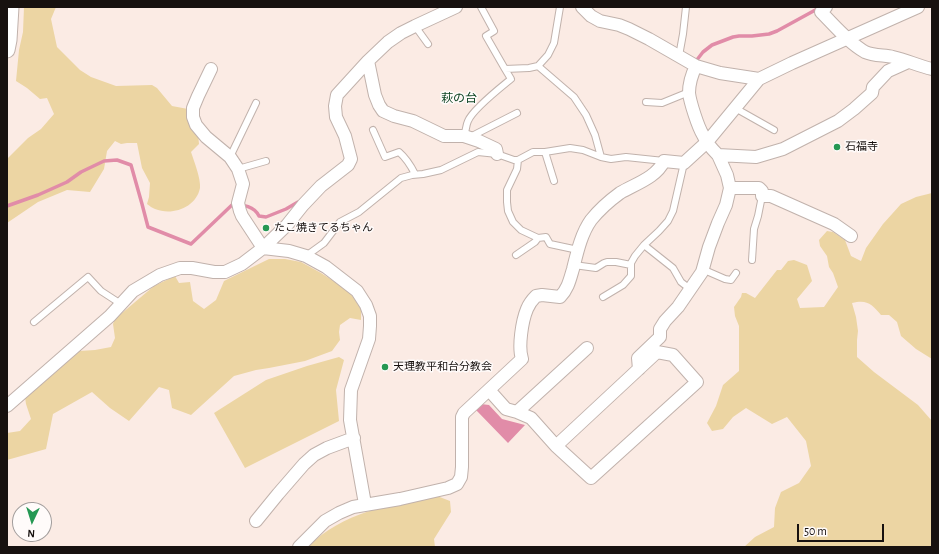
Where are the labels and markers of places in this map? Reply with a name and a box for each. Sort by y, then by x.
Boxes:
place label: 石福寺 [845,140,878,154]
marker: 石福寺 [832,142,842,152]
place label: たこ焼きてるちゃん [274,221,373,235]
marker: たこ焼きてるちゃん [261,223,271,233]
place label: 天理教平和台分教会 [393,360,492,374]
marker: 天理教平和台分教会 [380,362,390,372]

